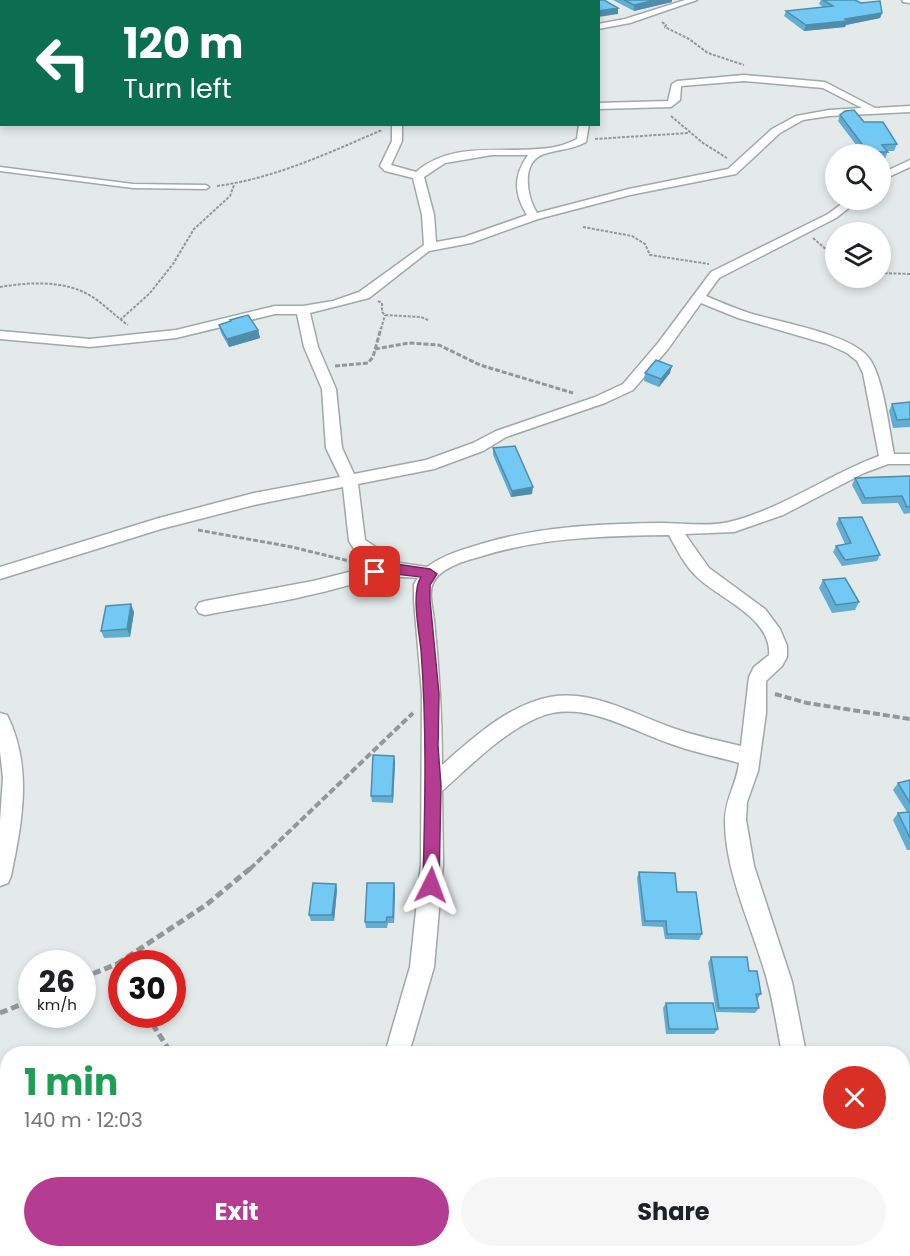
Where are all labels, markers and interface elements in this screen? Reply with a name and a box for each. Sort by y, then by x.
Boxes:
text: 120 m [123,14,244,73]
icon: left [24,24,102,102]
text: Turn left [123,70,232,107]
map controls [825,144,891,288]
button: search [825,144,891,210]
button: layers [825,222,891,288]
pin [349,546,400,597]
icon: arrive [358,555,391,588]
position arrow [399,853,463,917]
speed limit sign: 30 [108,950,186,1028]
text: 26 [39,960,75,1003]
text: km/h [37,994,77,1015]
text: 1 min [24,1057,118,1108]
button: close [823,1066,886,1129]
text: 140 m · 12:03 [24,1106,143,1134]
button: Exit [24,1177,449,1246]
button: Share [461,1177,886,1246]

